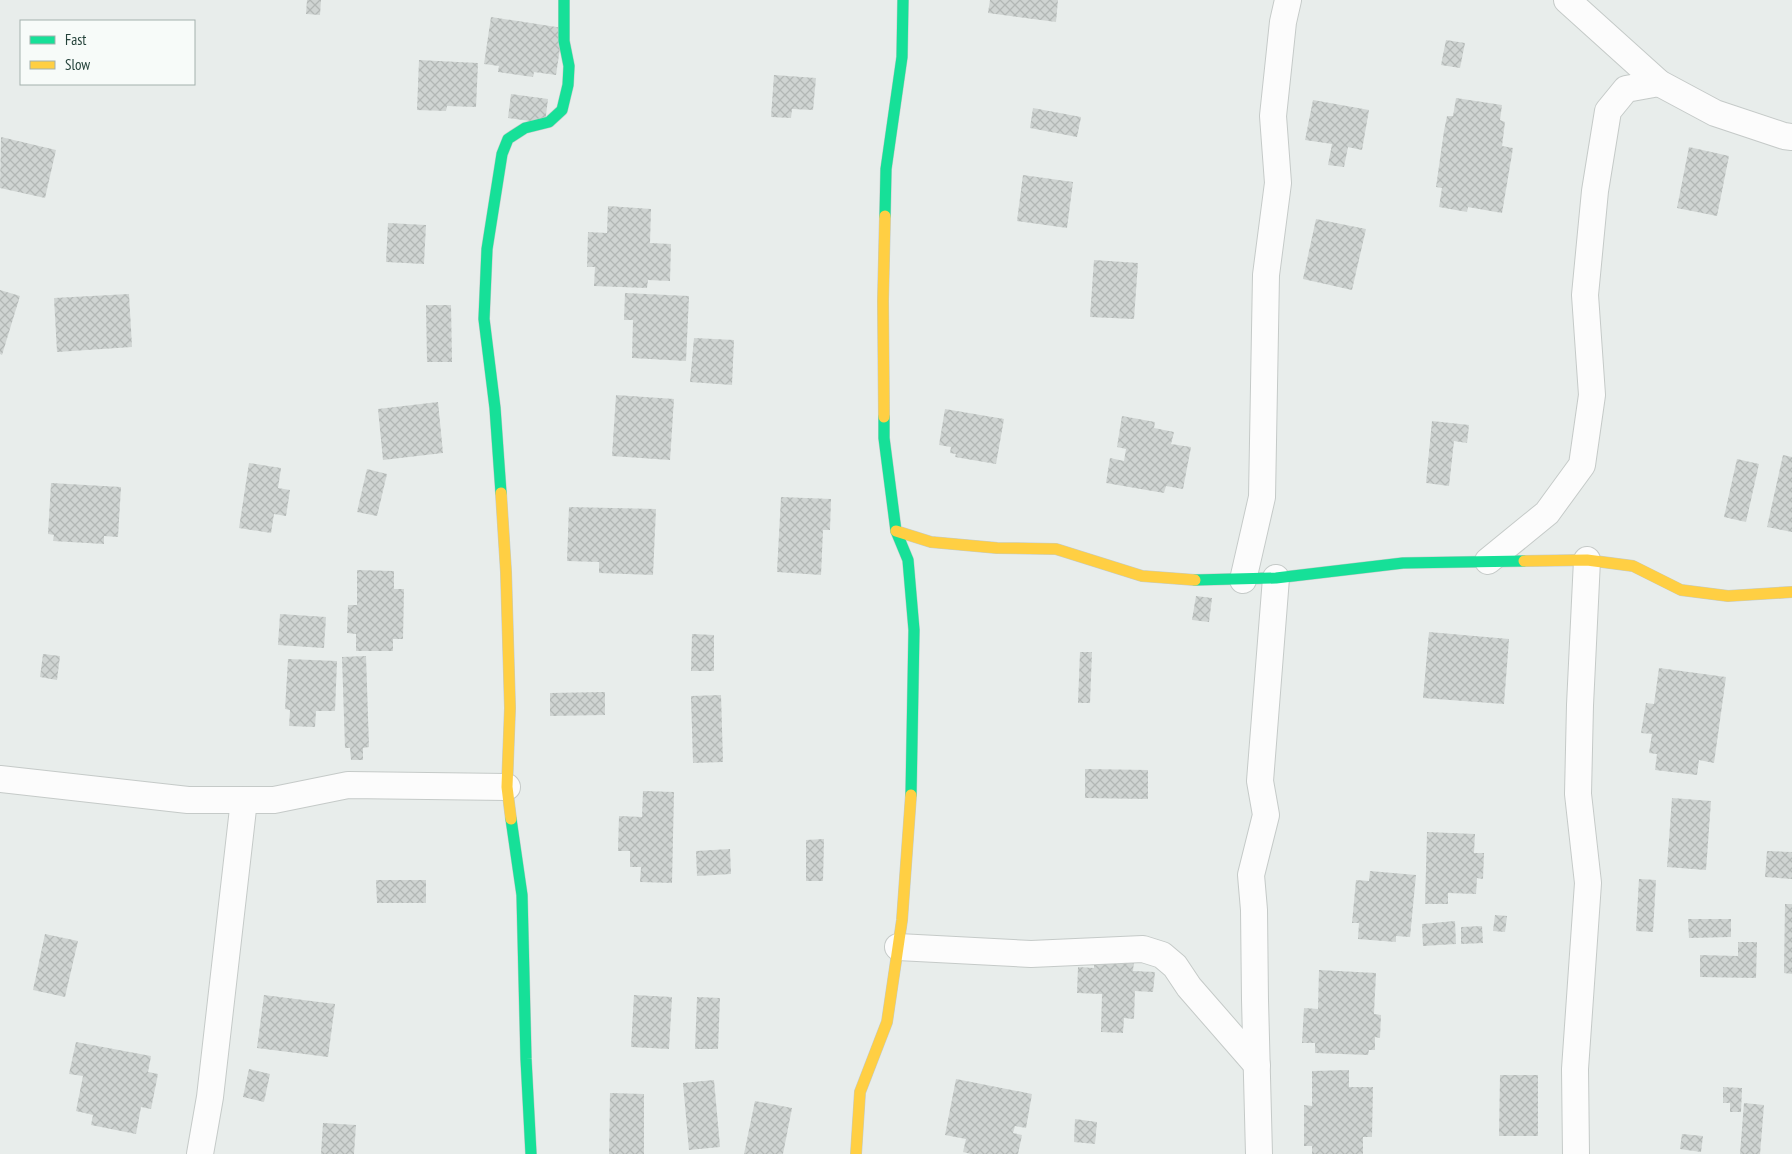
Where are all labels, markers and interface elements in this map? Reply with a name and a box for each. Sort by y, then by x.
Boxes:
legend [20,20,195,85]
text: Fast [65,30,86,49]
text: Slow [65,55,90,74]

